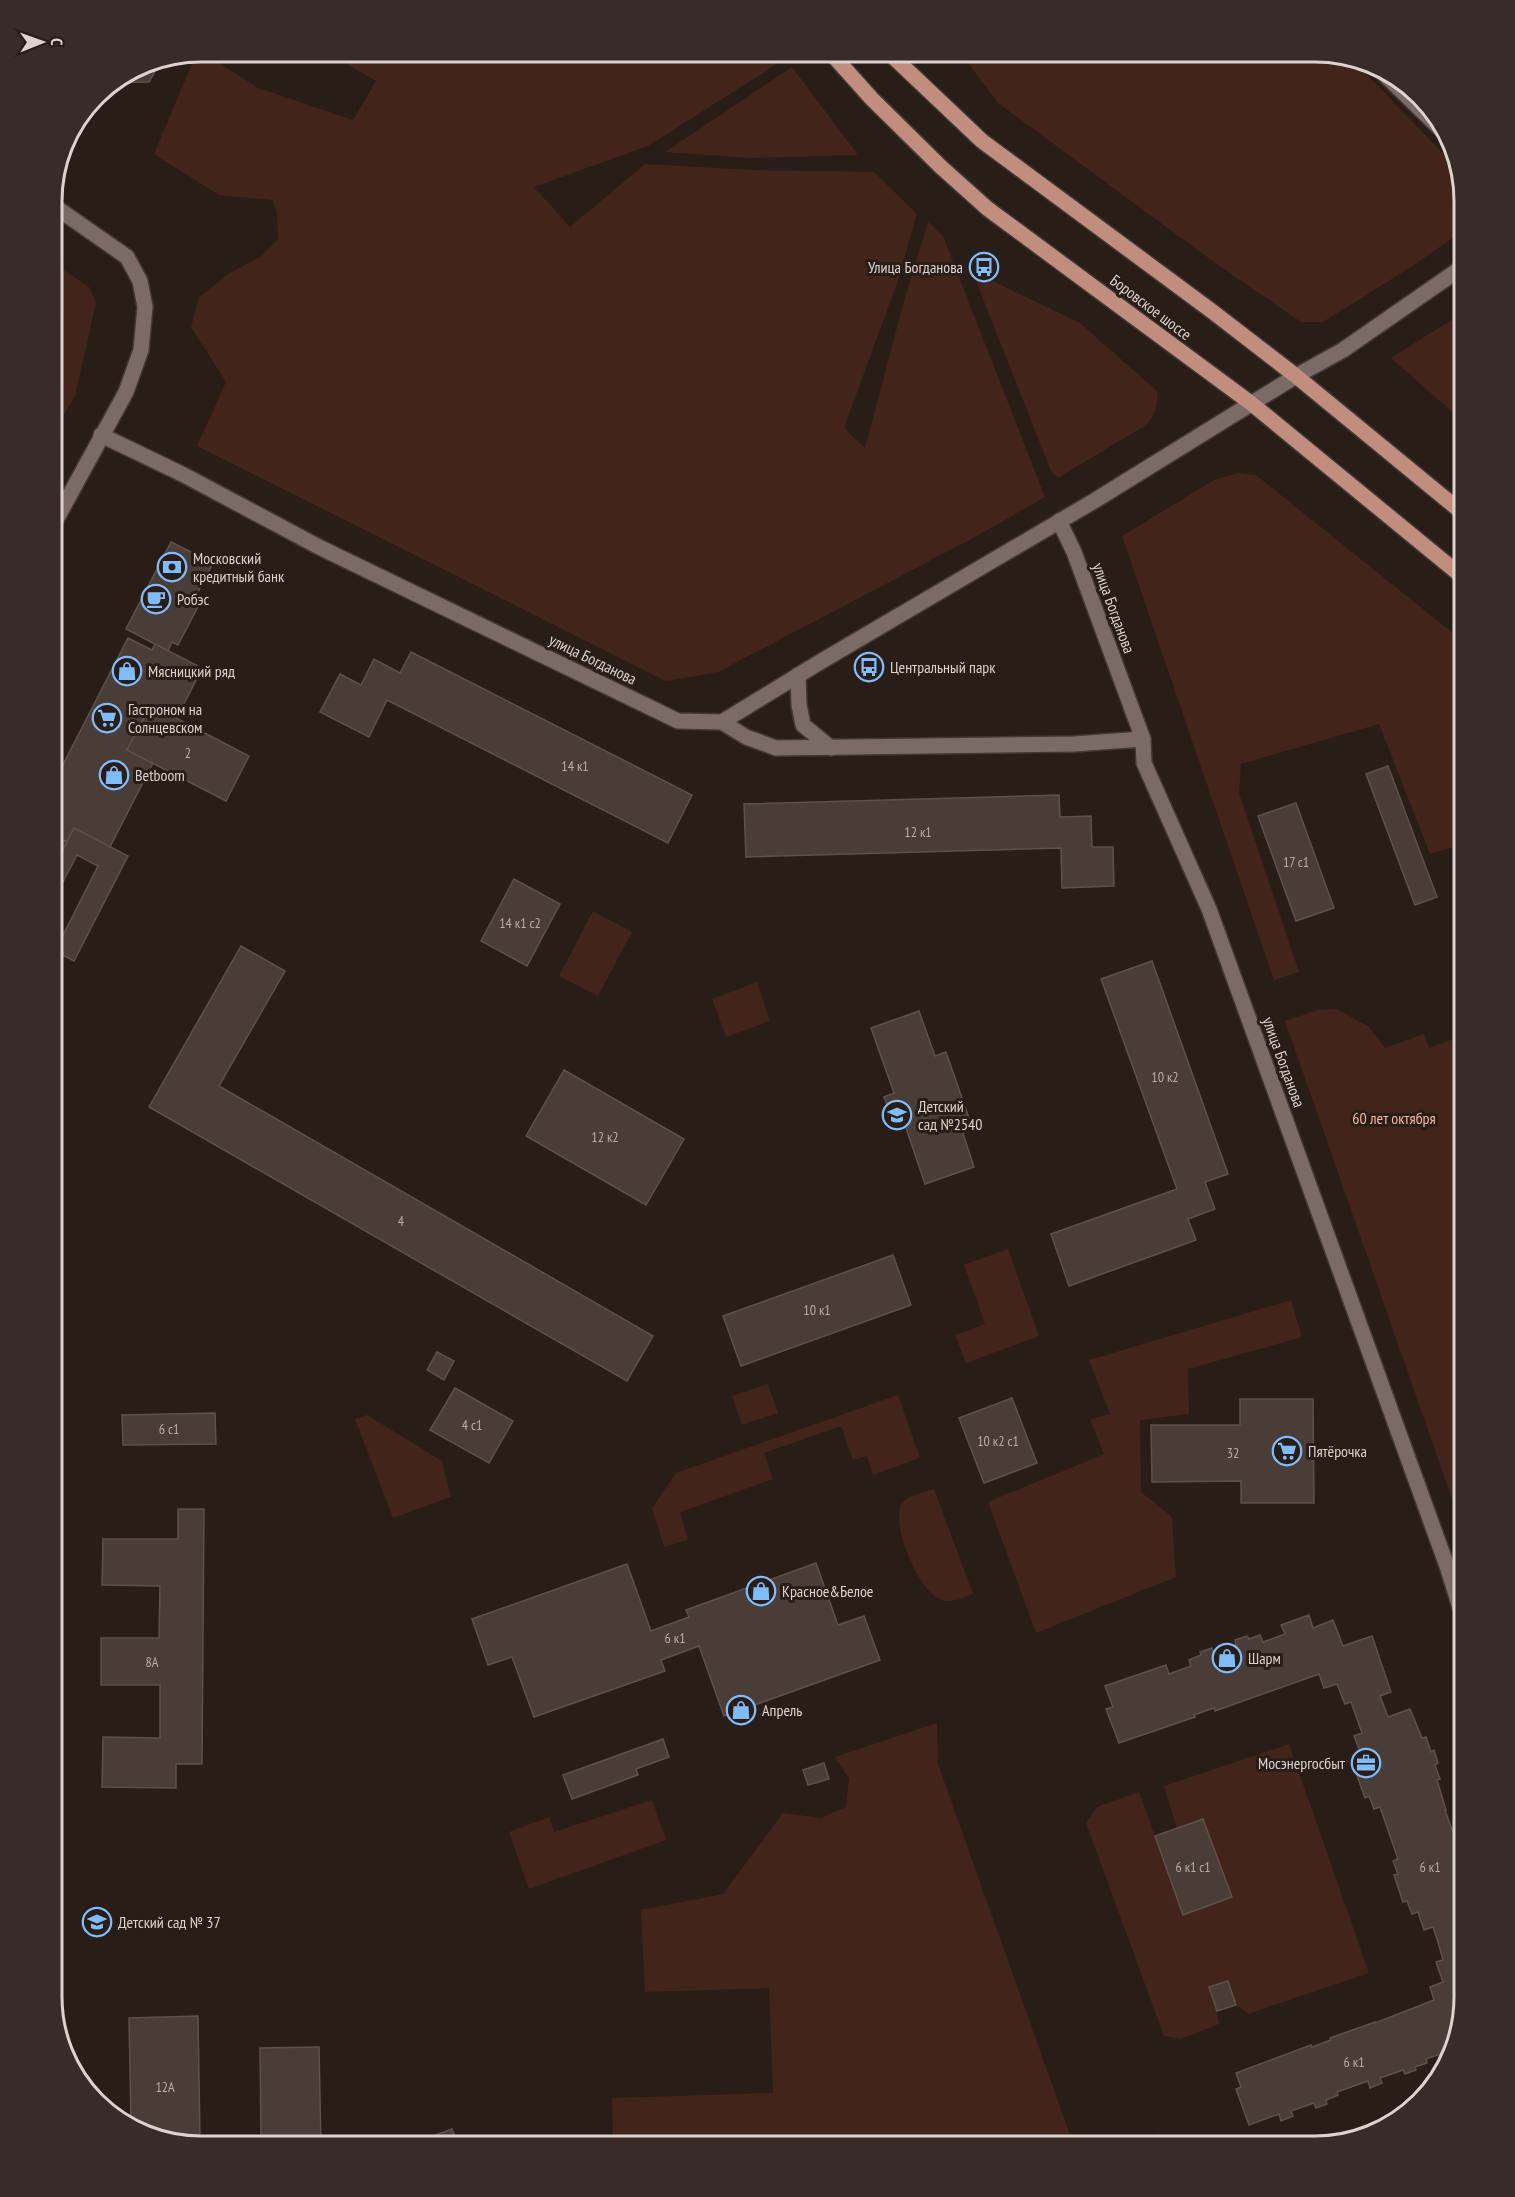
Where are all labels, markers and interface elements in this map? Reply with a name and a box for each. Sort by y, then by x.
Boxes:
north arrow [12,12,72,72]
text: С [47,38,67,46]
bus stop icon: Улица Богданова [968,251,1000,283]
place label: Улица Богданова [868,257,963,277]
street label: Боровское шоссе [1106,270,1196,344]
place label: Московский кредитный банк [193,548,285,586]
bank icon: Московский кредитный банк [156,551,188,583]
street label: улица Богданова [1088,560,1140,656]
cafe icon: Робэс [140,583,172,615]
place label: Робэс [177,589,210,609]
street label: улица Богданова [546,629,640,689]
bus stop icon: Центральный парк [853,651,885,683]
shop icon: Мясницкий ряд [111,655,143,687]
place label: Центральный парк [890,657,996,677]
place label: Мясницкий ряд [148,661,235,681]
place label: Гастроном на Солнцевском [128,699,202,737]
supermarket icon: Гастроном на Солнцевском [91,702,123,734]
house number: 2 [185,744,191,762]
house number: 14 к1 [561,757,589,775]
shop icon: Betboom [98,759,130,791]
place label: Betboom [135,765,185,785]
house number: 12 к1 [904,823,932,841]
house number: 17 с1 [1283,853,1309,871]
house number: 14 к1 с2 [499,914,541,932]
street label: улица Богданова [1258,1014,1310,1110]
house number: 10 к2 [1151,1068,1179,1086]
place label: Детский сад №2540 [918,1096,983,1134]
school or university icon: Детский сад №2540 [881,1099,913,1131]
park label: 60 лет октября [1352,1108,1436,1128]
house number: 12 к2 [591,1128,619,1146]
house number: 4 [398,1212,405,1230]
house number: 10 к1 [803,1301,831,1319]
house number: 4 с1 [462,1416,482,1434]
house number: 6 с1 [159,1420,179,1438]
house number: 10 к2 с1 [977,1432,1019,1450]
supermarket icon: Пятёрочка [1271,1435,1303,1467]
place label: Пятёрочка [1308,1441,1367,1461]
house number: 32 [1227,1444,1239,1462]
shop icon: Красное&Белое [745,1575,777,1607]
place label: Красное&Белое [782,1581,873,1601]
house number: 6 к1 [665,1629,686,1647]
shop icon: Шарм [1211,1642,1243,1674]
place label: Шарм [1248,1648,1281,1668]
house number: 8А [146,1653,159,1671]
shop icon: Апрель [725,1694,757,1726]
place label: Апрель [762,1700,802,1720]
office icon: Мосэнергосбыт [1350,1747,1382,1779]
place label: Мосэнергосбыт [1258,1753,1346,1773]
house number: 6 к1 с1 [1175,1858,1211,1876]
house number: 6 к1 [1420,1858,1441,1876]
school or university icon: Детский сад № 37 [81,1906,113,1938]
place label: Детский сад № 37 [118,1912,221,1932]
house number: 6 к1 [1344,2053,1365,2071]
house number: 12А [155,2078,175,2096]

